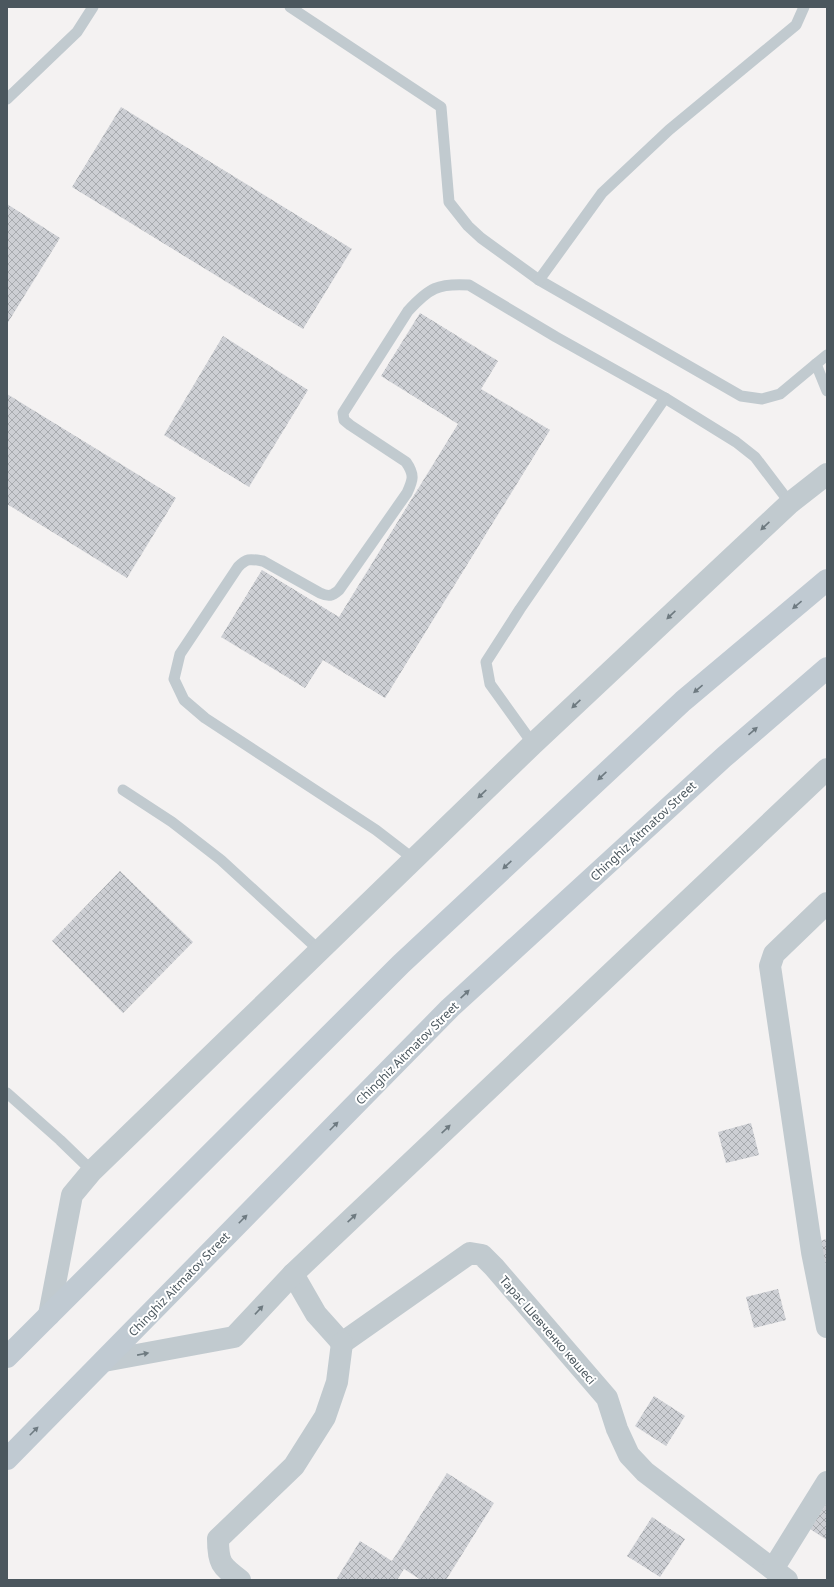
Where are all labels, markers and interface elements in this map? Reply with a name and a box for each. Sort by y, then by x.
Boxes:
one-way arrow [760,522,770,531]
one-way arrow [792,600,803,609]
one-way arrow [665,611,676,620]
one-way arrow [692,684,703,693]
one-way arrow [571,700,581,709]
one-way arrow [748,727,759,736]
one-way arrow [597,772,607,781]
street label: Chinghiz Aitmatov Street [586,777,700,885]
one-way arrow [477,789,487,799]
one-way arrow [502,860,512,870]
one-way arrow [461,990,470,999]
street label: Chinghiz Aitmatov Street [352,997,463,1108]
one-way arrow [329,1121,339,1131]
one-way arrow [441,1124,451,1134]
one-way arrow [238,1214,248,1224]
one-way arrow [347,1214,357,1223]
street label: Chinghiz Aitmatov Street [125,1228,234,1340]
street label: Тарас Шевченко көшесі [496,1272,600,1388]
one-way arrow [255,1305,264,1315]
one-way arrow [136,1350,149,1356]
one-way arrow [29,1426,39,1436]

